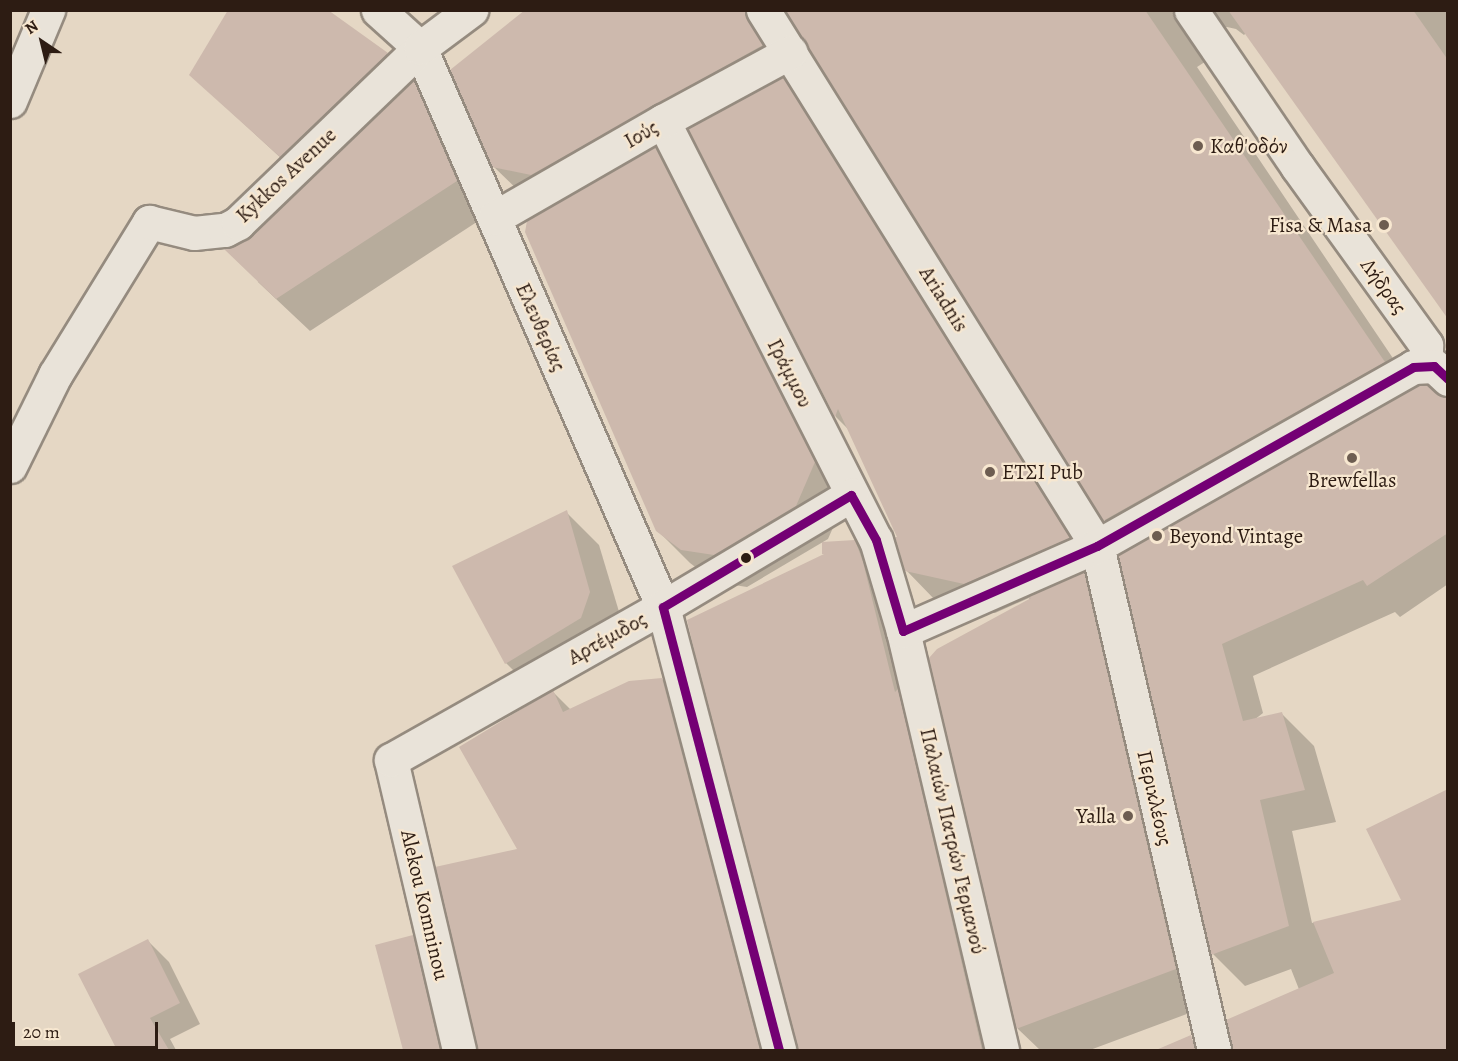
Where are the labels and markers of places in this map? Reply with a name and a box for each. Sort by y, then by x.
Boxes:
place label: Καθ'οδόν [1210,133,1288,159]
marker: Καθ'οδόν [1191,139,1205,153]
place label: Fisa & Masa [1269,212,1372,238]
marker: Fisa & Masa [1377,218,1391,232]
marker: Brewfellas [1345,451,1359,465]
place label: ΕΤΣΙ Pub [1002,459,1083,485]
marker: ΕΤΣΙ Pub [983,465,997,479]
place label: Brewfellas [1308,467,1396,493]
place label: Beyond Vintage [1169,523,1303,549]
marker: Beyond Vintage [1150,529,1164,543]
unlabelled marker [740,552,752,564]
place label: Yalla [1076,803,1116,829]
marker: Yalla [1121,809,1135,823]

